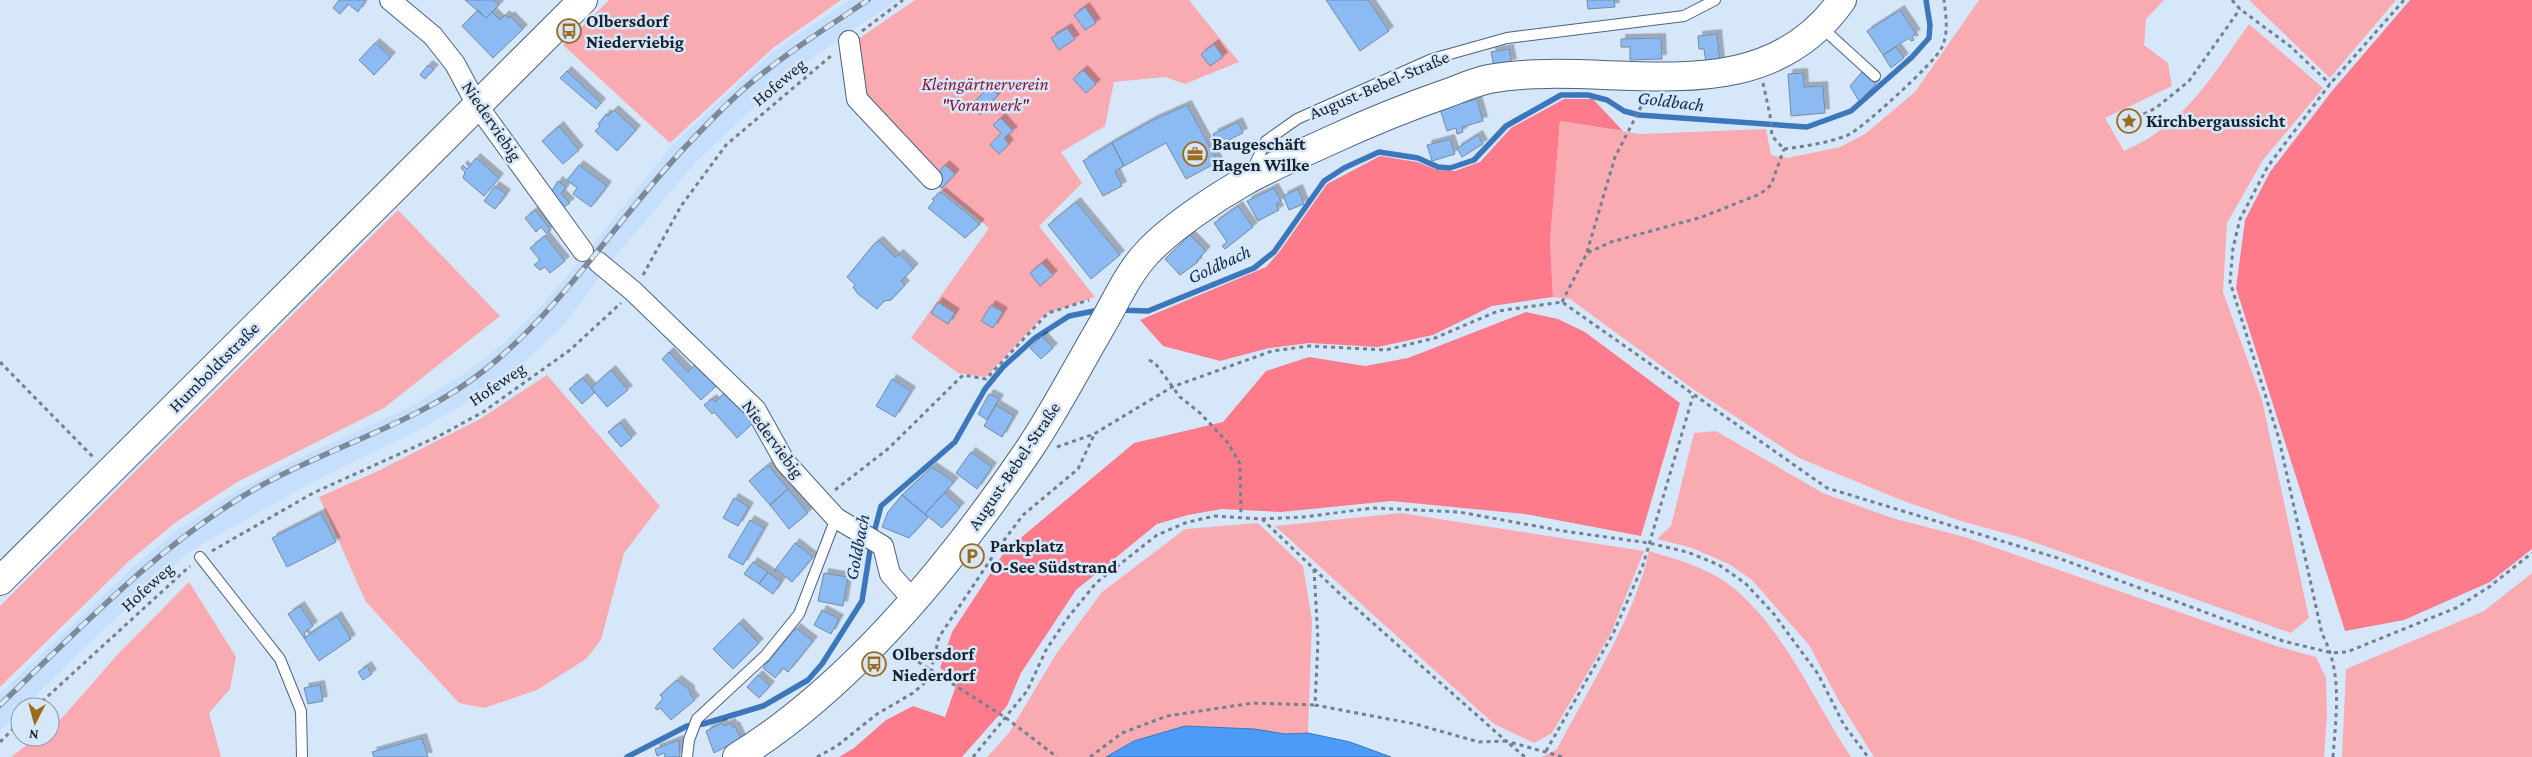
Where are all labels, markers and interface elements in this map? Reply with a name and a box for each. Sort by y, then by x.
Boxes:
place label: Olbersdorf Niederviebig [586,11,684,52]
bus stop icon: Olbersdorf Niederviebig [556,18,582,44]
street label: August-Bebel-Straße [1306,46,1452,124]
street label: Hofeweg [748,54,810,110]
park label: Kleingärtnerverein "Voranwerk" [921,74,1049,115]
street label: Niederviebig [458,77,526,165]
water label: Goldbach [1637,87,1705,115]
place icon: Kirchbergaussicht [2116,108,2142,134]
place label: Kirchbergaussicht [2146,111,2286,131]
place label: Baugeschäft Hagen Wilke [1212,134,1309,175]
office icon: Baugeschäft Hagen Wilke [1182,141,1208,167]
water label: Goldbach [1184,240,1254,288]
street label: Humboldtstraße [165,318,263,416]
street label: Hofeweg [465,358,529,410]
street label: Niederviebig [738,396,808,482]
street label: August-Bebel-Straße [964,398,1064,534]
water label: Goldbach [840,512,874,582]
place label: Parkplatz O-See Südstrand [990,536,1117,577]
parking icon: Parkplatz O-See Südstrand [959,543,985,569]
street label: Hofeweg [117,558,178,616]
place label: Olbersdorf Niederdorf [892,644,976,685]
bus stop icon: Olbersdorf Niederdorf [861,651,887,677]
north arrow [10,697,60,747]
text: N [28,726,39,743]

